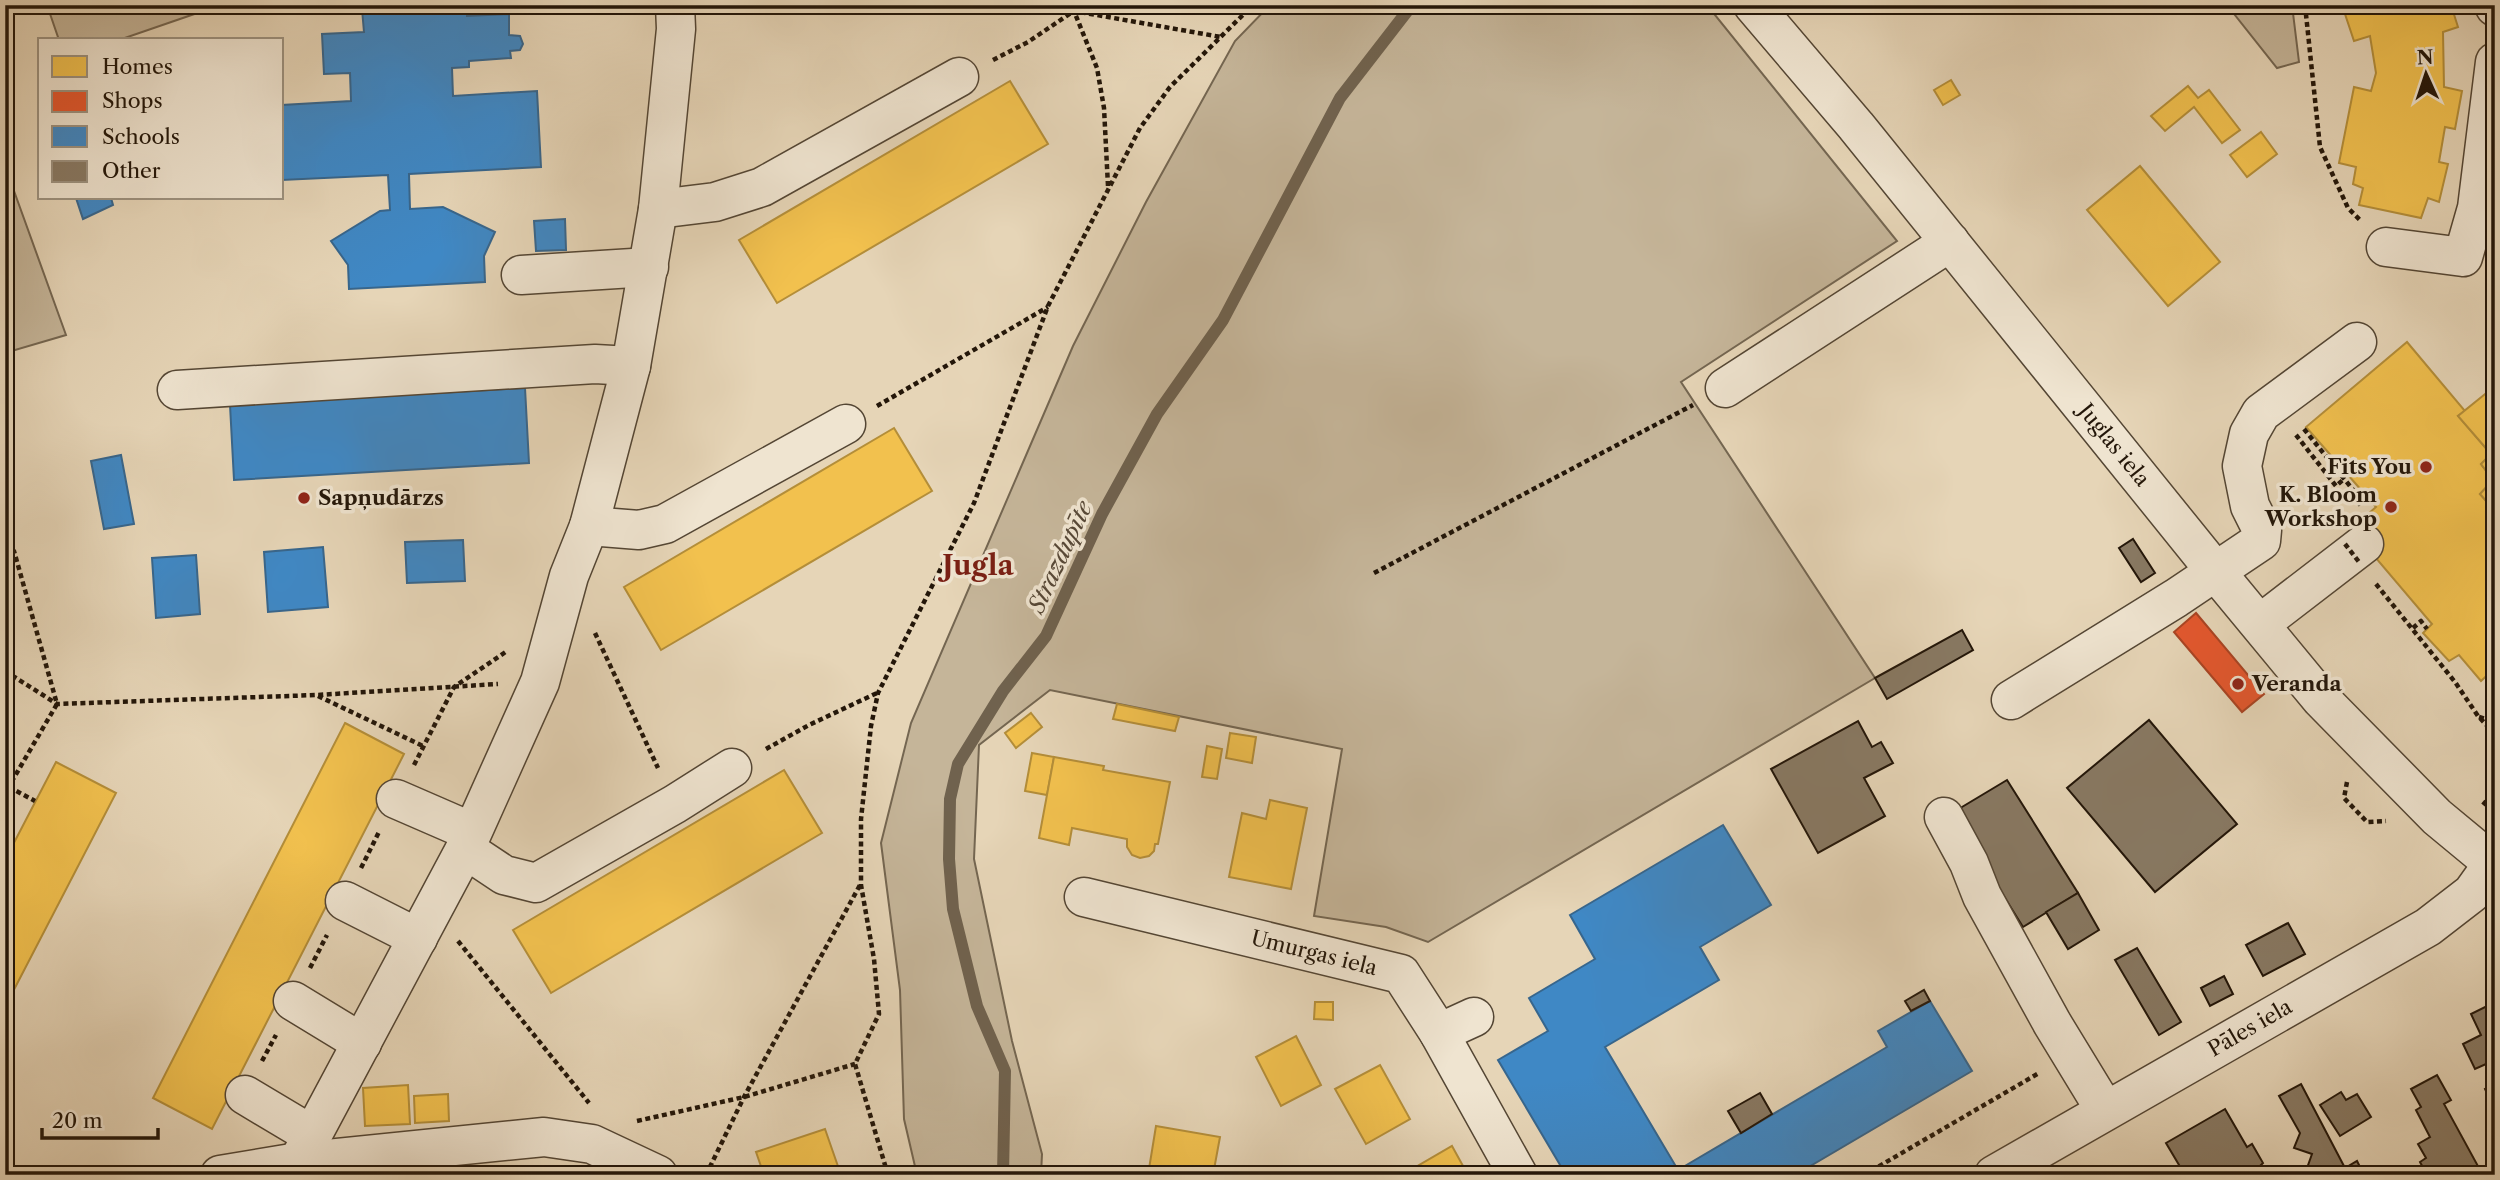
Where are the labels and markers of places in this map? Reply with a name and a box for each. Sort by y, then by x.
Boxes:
place label: Fits You [2327,454,2412,479]
marker: Fits You [2418,459,2434,475]
place label: K. Bloom Workshop [2264,482,2377,531]
place label: Sapņudārzs [318,485,444,511]
marker: Sapņudārzs [296,490,312,506]
marker: K. Bloom Workshop [2383,499,2399,515]
place label: Veranda [2251,671,2342,696]
marker: Veranda [2230,676,2246,692]

